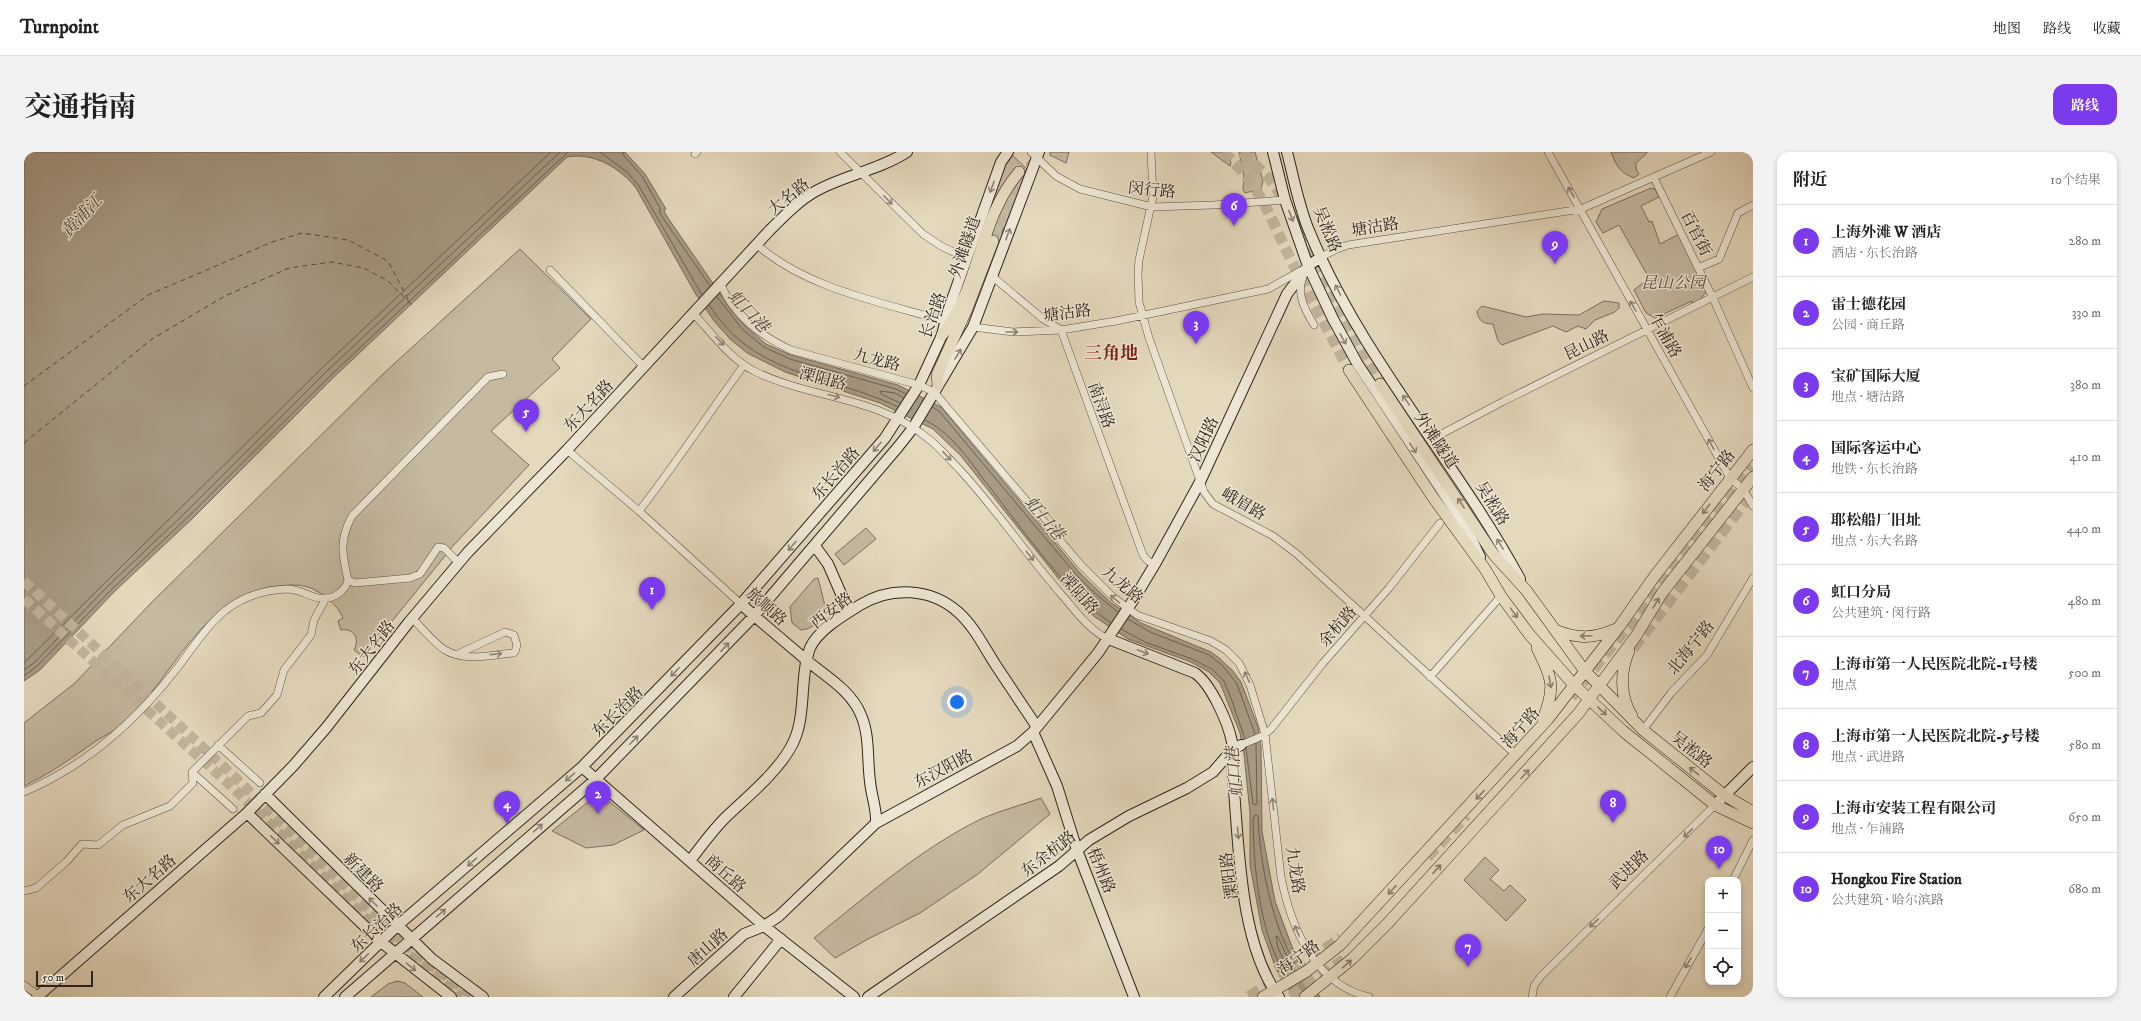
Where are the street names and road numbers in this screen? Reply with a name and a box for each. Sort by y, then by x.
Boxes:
street label: 大名路 [764,174,814,220]
street label: 闵行路 [1127,178,1177,202]
street label: 吴淞路 [1309,203,1345,255]
street label: 百官街 [1676,208,1716,259]
street label: 塘沽路 [1350,213,1400,241]
street label: 外滩隧道 [945,214,985,281]
street label: 长治路 [916,289,950,341]
street label: 塘沽路 [1042,300,1092,326]
street label: 乍浦路 [1645,310,1686,361]
street label: 昆山路 [1560,325,1612,364]
street label: 九龙路 [851,344,902,375]
street label: 溧阳路 [797,363,849,395]
street label: 东大名路 [560,375,618,436]
street label: 南浔路 [1083,379,1119,431]
street label: 外滩隧道 [1410,408,1462,473]
street label: 汉阳路 [1185,413,1223,465]
street label: 东长治路 [807,443,864,504]
street label: 海宁路 [1694,446,1739,496]
street label: 吴淞路 [1471,478,1513,529]
street label: 峨眉路 [1218,483,1269,525]
street label: 九龙路 [1098,562,1147,608]
street label: 溧阳路 [1056,569,1103,618]
street label: 旅顺路 [742,583,791,630]
street label: 西安路 [807,588,857,633]
street label: 余杭路 [1314,602,1361,651]
street label: 东大名路 [344,616,399,679]
street label: 北海宁路 [1663,616,1719,679]
street label: 东长治路 [588,682,647,741]
street label: 海宁路 [1497,703,1544,752]
street label: 吴淞路 [1666,727,1716,773]
street label: 东汉阳路 [911,745,976,793]
street label: 东余杭路 [1017,826,1080,881]
street label: 梧州路 [1083,844,1119,896]
street label: 九龙路 [1281,845,1309,895]
street label: 武进路 [1604,846,1653,894]
street label: 新建路 [339,849,387,897]
street label: 东大名路 [119,850,180,907]
street label: 商丘路 [701,850,750,897]
street label: 溧阳路 [1216,851,1242,901]
street label: 东长治路 [346,899,407,957]
street label: 唐山路 [683,924,732,971]
street label: 海宁路 [1273,936,1324,980]

